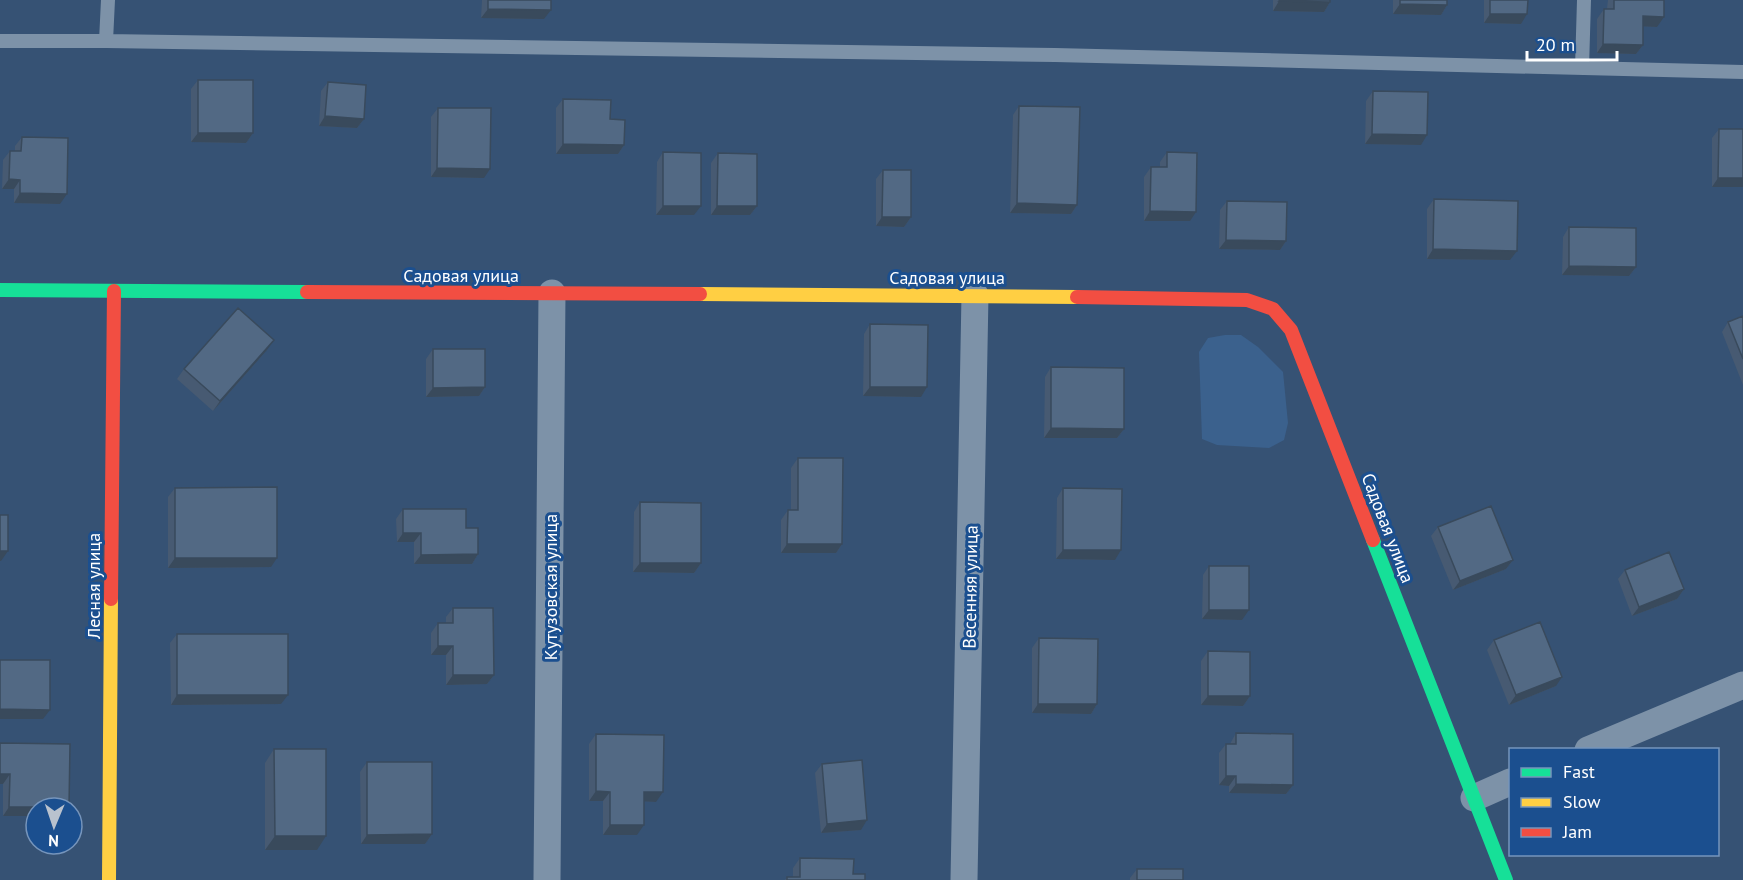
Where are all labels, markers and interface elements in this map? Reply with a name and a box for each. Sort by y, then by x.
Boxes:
scale bar [1527,24,1617,62]
text: 20 m [1536,33,1575,56]
street label: Садовая улица [403,264,519,287]
street label: Садовая улица [889,266,1005,289]
street label: Садовая улица [1357,470,1419,586]
street label: Кутузовская улица [539,514,562,660]
street label: Весенняя улица [957,525,983,649]
street label: Лесная улица [82,533,105,640]
legend [1509,748,1719,856]
text: Fast [1563,760,1595,783]
text: Slow [1563,790,1601,813]
north arrow [24,796,84,856]
text: Jam [1562,820,1592,843]
text: N [48,831,59,851]

